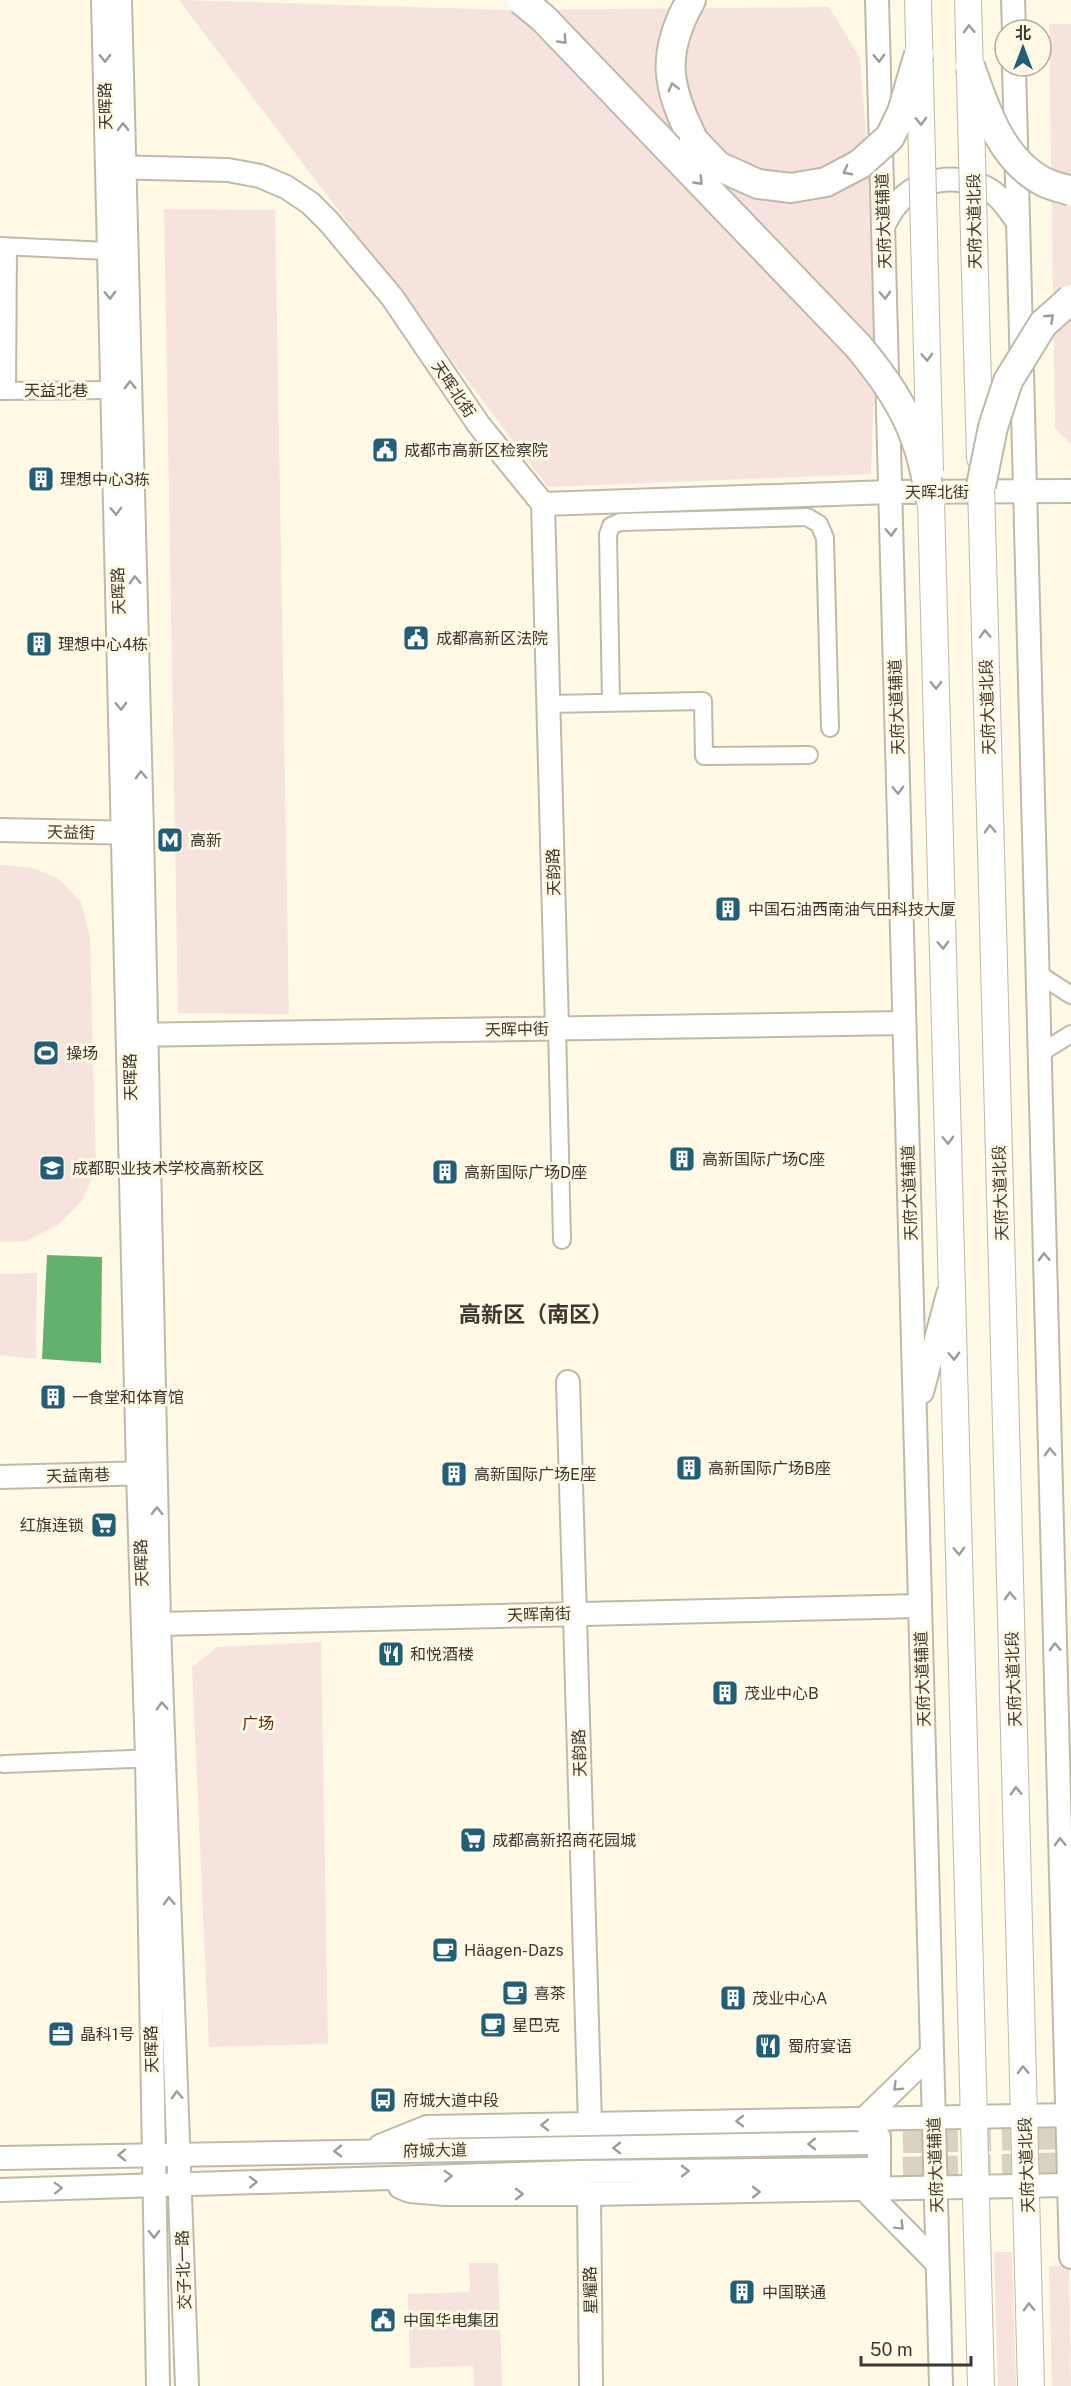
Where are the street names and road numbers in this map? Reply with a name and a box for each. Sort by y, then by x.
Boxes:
street label: 天晖路 [96,82,115,130]
street label: 天府大道辅道 [872,173,895,269]
street label: 天府大道北段 [964,173,985,269]
street label: 天晖北街 [428,357,479,421]
street label: 天益北巷 [24,381,88,400]
street label: 天晖北街 [905,483,969,502]
street label: 天晖路 [108,567,129,615]
street label: 天府大道辅道 [885,659,908,755]
street label: 天府大道北段 [976,659,999,755]
street label: 天益街 [47,823,95,842]
street label: 天韵路 [544,848,563,896]
street label: 天晖中街 [485,1019,549,1040]
street label: 天晖路 [121,1053,140,1101]
street label: 天府大道辅道 [898,1145,921,1241]
street label: 天府大道北段 [989,1145,1012,1241]
street label: 天益南巷 [46,1465,110,1486]
street label: 天晖路 [131,1539,152,1587]
street label: 天晖南街 [507,1604,571,1625]
street label: 天府大道辅道 [911,1631,934,1727]
street label: 天府大道北段 [1002,1631,1025,1727]
street label: 天韵路 [569,1729,590,1777]
street label: 天晖路 [142,2025,161,2073]
street label: 天府大道辅道 [924,2117,947,2213]
street label: 天府大道北段 [1015,2117,1038,2213]
street label: 府城大道 [403,2140,467,2161]
street label: 交子北一路 [173,2230,194,2310]
street label: 星耀路 [581,2266,600,2314]

